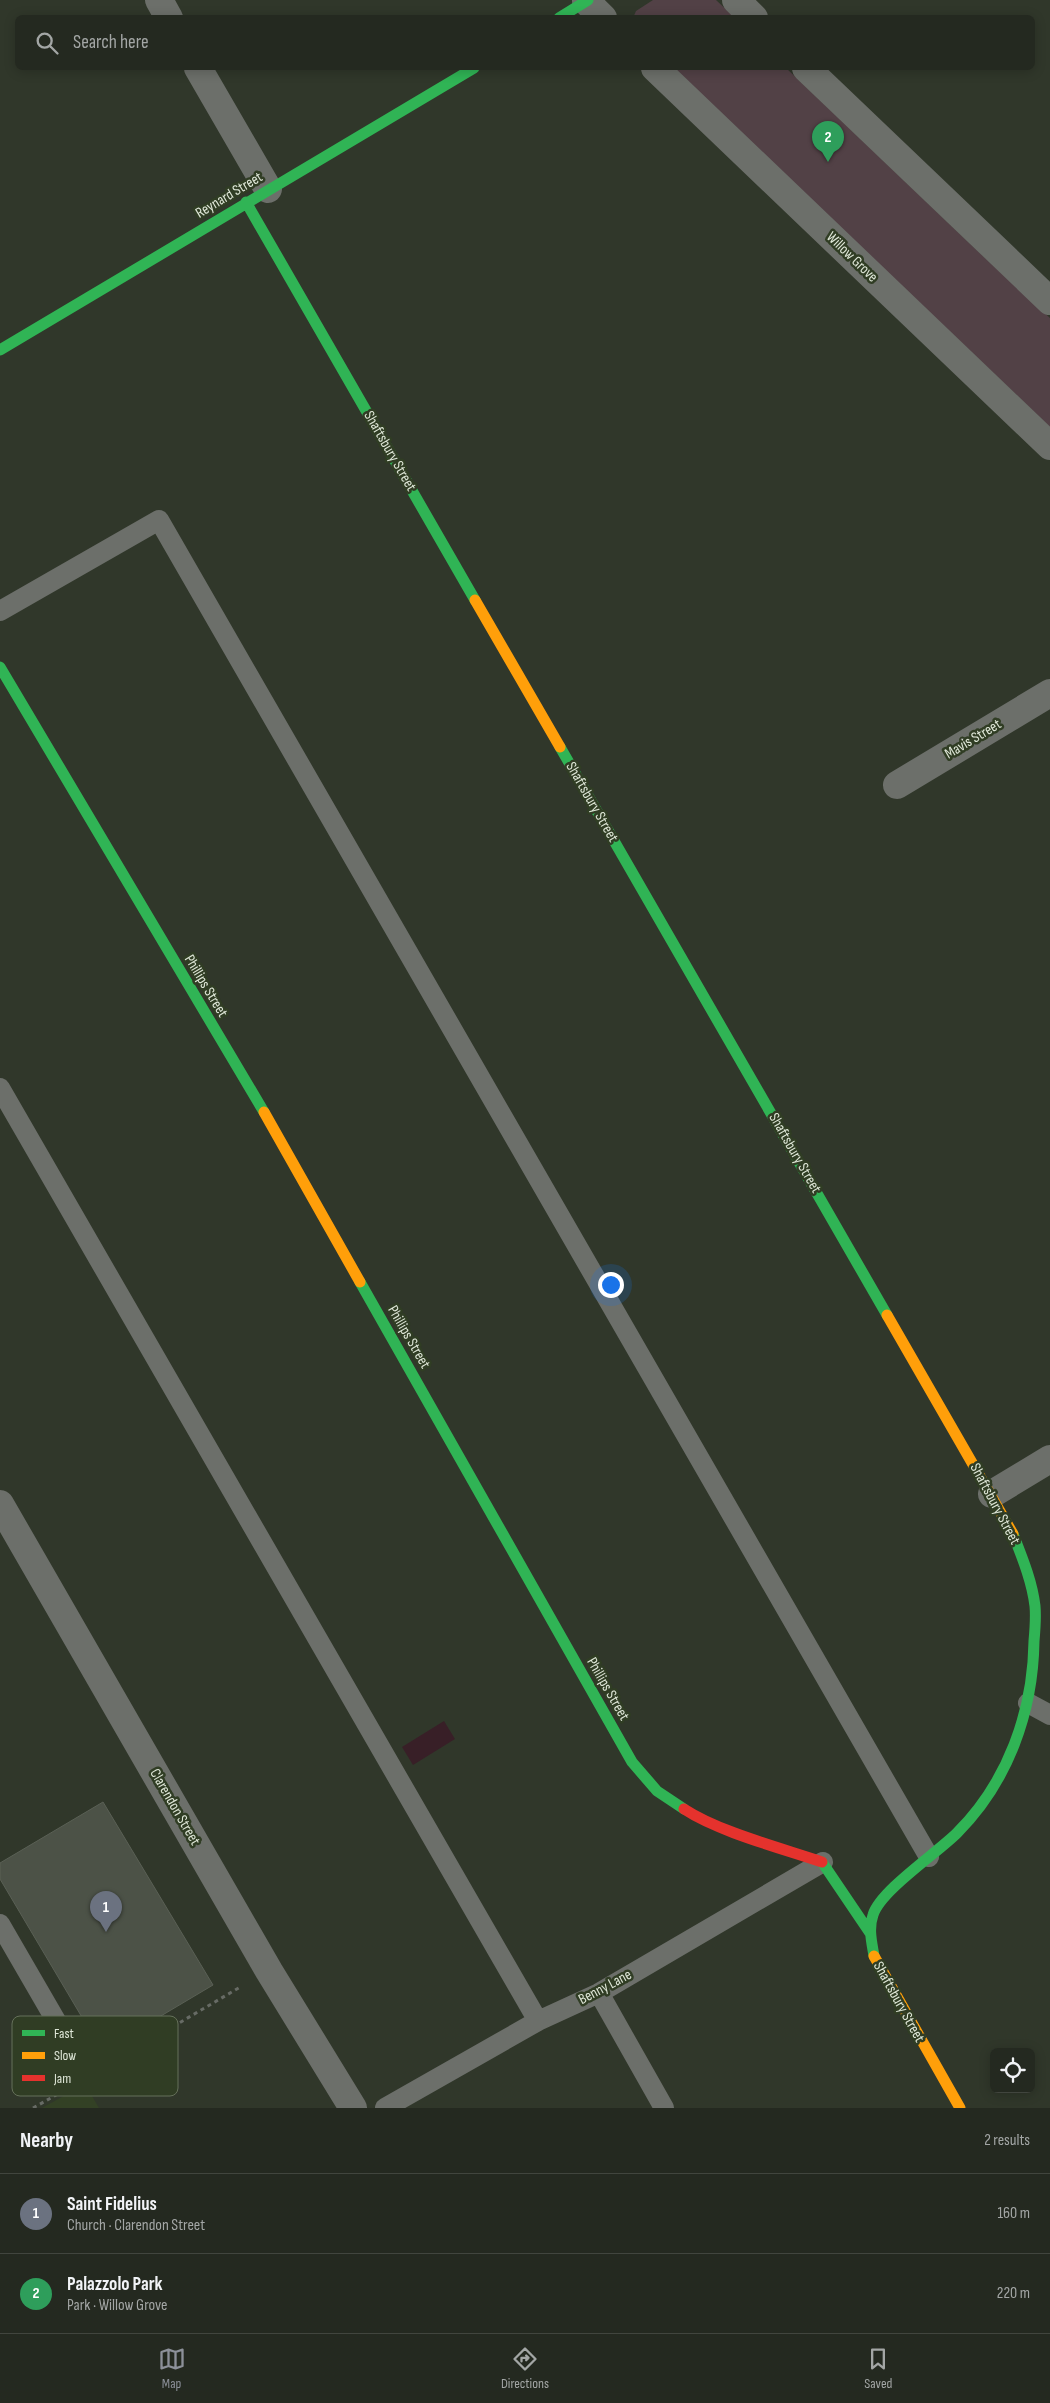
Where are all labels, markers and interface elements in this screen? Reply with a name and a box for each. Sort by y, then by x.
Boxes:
search box [15,15,1035,70]
icon: search [33,29,61,57]
text: Search here [73,31,149,54]
pin: 2 [812,121,844,162]
street label: Reynard Street [192,167,266,222]
street label: Willow Grove [822,228,882,286]
street label: Shaftsbury Street [359,407,421,495]
street label: Mavis Street [941,715,1005,763]
street label: Shaftsbury Street [561,758,623,846]
street label: Phillips Street [180,951,232,1021]
street label: Shaftsbury Street [764,1109,826,1197]
your location [598,1272,624,1298]
street label: Phillips Street [383,1302,435,1372]
street label: Shaftsbury Street [966,1460,1025,1548]
street label: Phillips Street [582,1654,634,1724]
street label: Clarendon Street [145,1765,205,1849]
pin: 1 [90,1891,122,1932]
street label: Shaftsbury Street [869,1958,929,2046]
street label: Benny Lane [575,1965,635,2009]
legend [12,2016,178,2096]
text: Fast [54,2025,74,2042]
text: Slow [54,2047,76,2064]
map controls [990,2048,1035,2093]
button: locate [990,2048,1035,2093]
text: Jam [53,2070,71,2087]
text: Nearby [20,2128,73,2153]
text: 2 results [984,2131,1030,2150]
text: Saint Fidelius [67,2193,157,2216]
text: 1 [33,2204,39,2223]
text: 160 m [997,2204,1030,2223]
text: Church · Clarendon Street [67,2216,205,2235]
text: Palazzolo Park [67,2273,163,2296]
text: 2 [32,2284,40,2303]
text: 220 m [997,2284,1030,2303]
text: Park · Willow Grove [67,2296,167,2315]
tab: Map [158,2345,186,2392]
tab: Directions [501,2345,549,2392]
tab: Saved [864,2345,892,2392]

